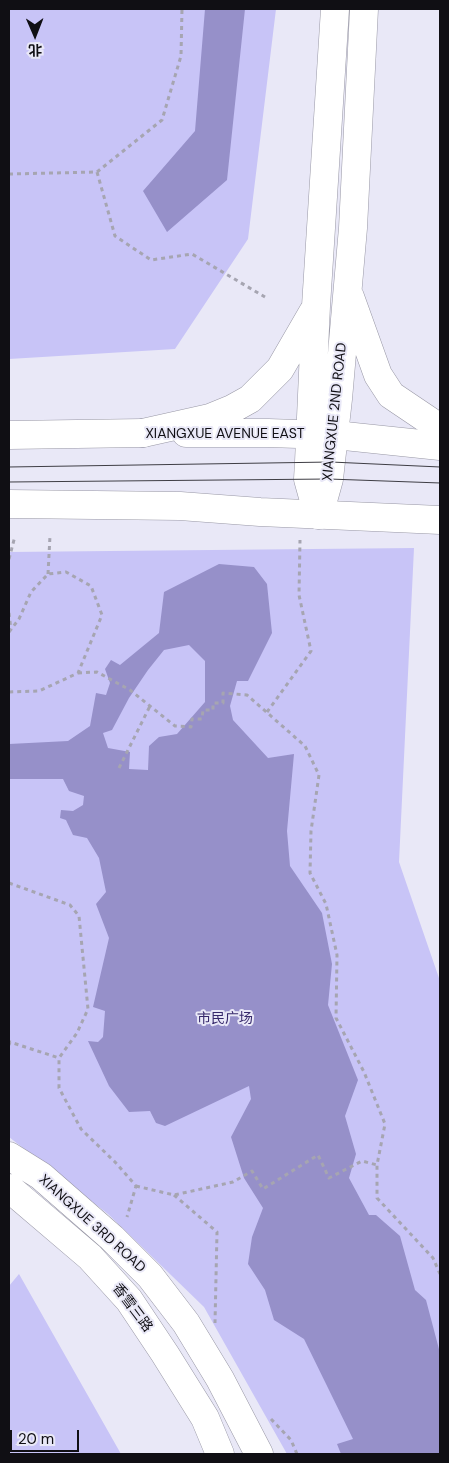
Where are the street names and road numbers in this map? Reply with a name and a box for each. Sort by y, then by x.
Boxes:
street label: XIANGXUE 2ND ROAD [319,342,351,482]
street label: XIANGXUE AVENUE EAST [145,426,305,442]
street label: XIANGXUE 3RD ROAD [35,1172,149,1276]
street label: 香雪三路 [108,1281,156,1335]

